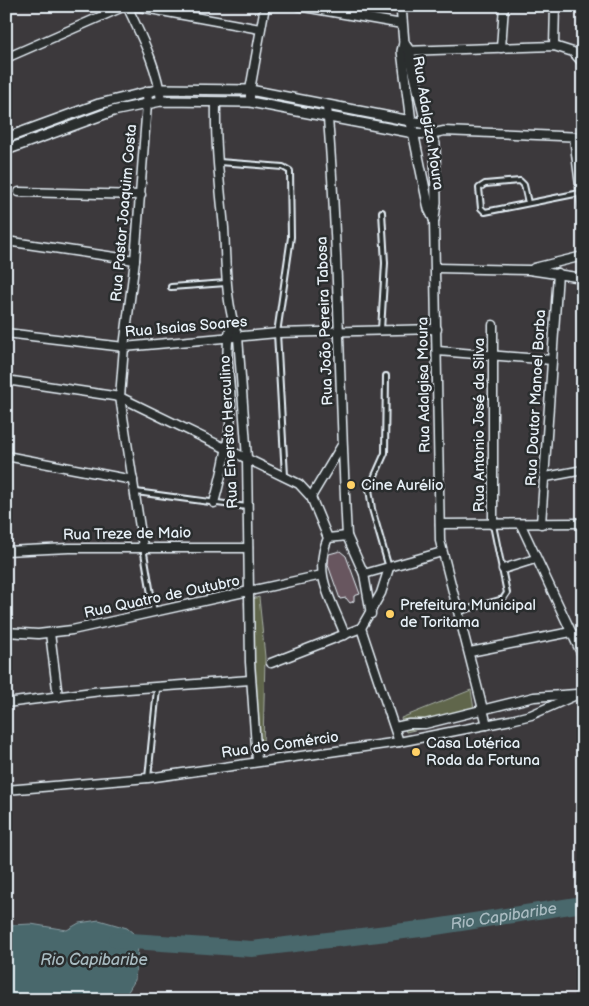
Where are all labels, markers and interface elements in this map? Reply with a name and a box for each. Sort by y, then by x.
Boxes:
street label: Rua Adalgiza Moura [408,54,448,192]
street label: Rua Pastor Joaquim Costa [107,123,141,303]
street label: Rua João Pereira Tabosa [313,236,337,406]
street label: Rua Doutor Manoel Borba [522,309,550,487]
street label: Rua Isaias Soares [124,312,249,342]
street label: Rua Adalgisa Moura [413,317,435,453]
street label: Rua Antonio José da Silva [470,338,489,512]
street label: Rua Enersto Herculino [215,355,243,509]
place label: Cine Aurélio [361,476,443,495]
marker: Cine Aurélio [345,479,357,491]
street label: Rua Treze de Maio [63,523,191,545]
street label: Rua Quatro de Outubro [82,571,242,623]
place label: Prefeitura Municipal de Toritama [400,596,536,632]
marker: Prefeitura Municipal de Toritama [384,608,396,620]
street label: Rua do Comércio [220,727,340,763]
place label: Casa Lotérica Roda da Fortuna [426,734,540,770]
marker: Casa Lotérica Roda da Fortuna [410,746,422,758]
water label: Rio Capibaribe [449,899,558,934]
water label: Rio Capibaribe [40,951,148,970]

